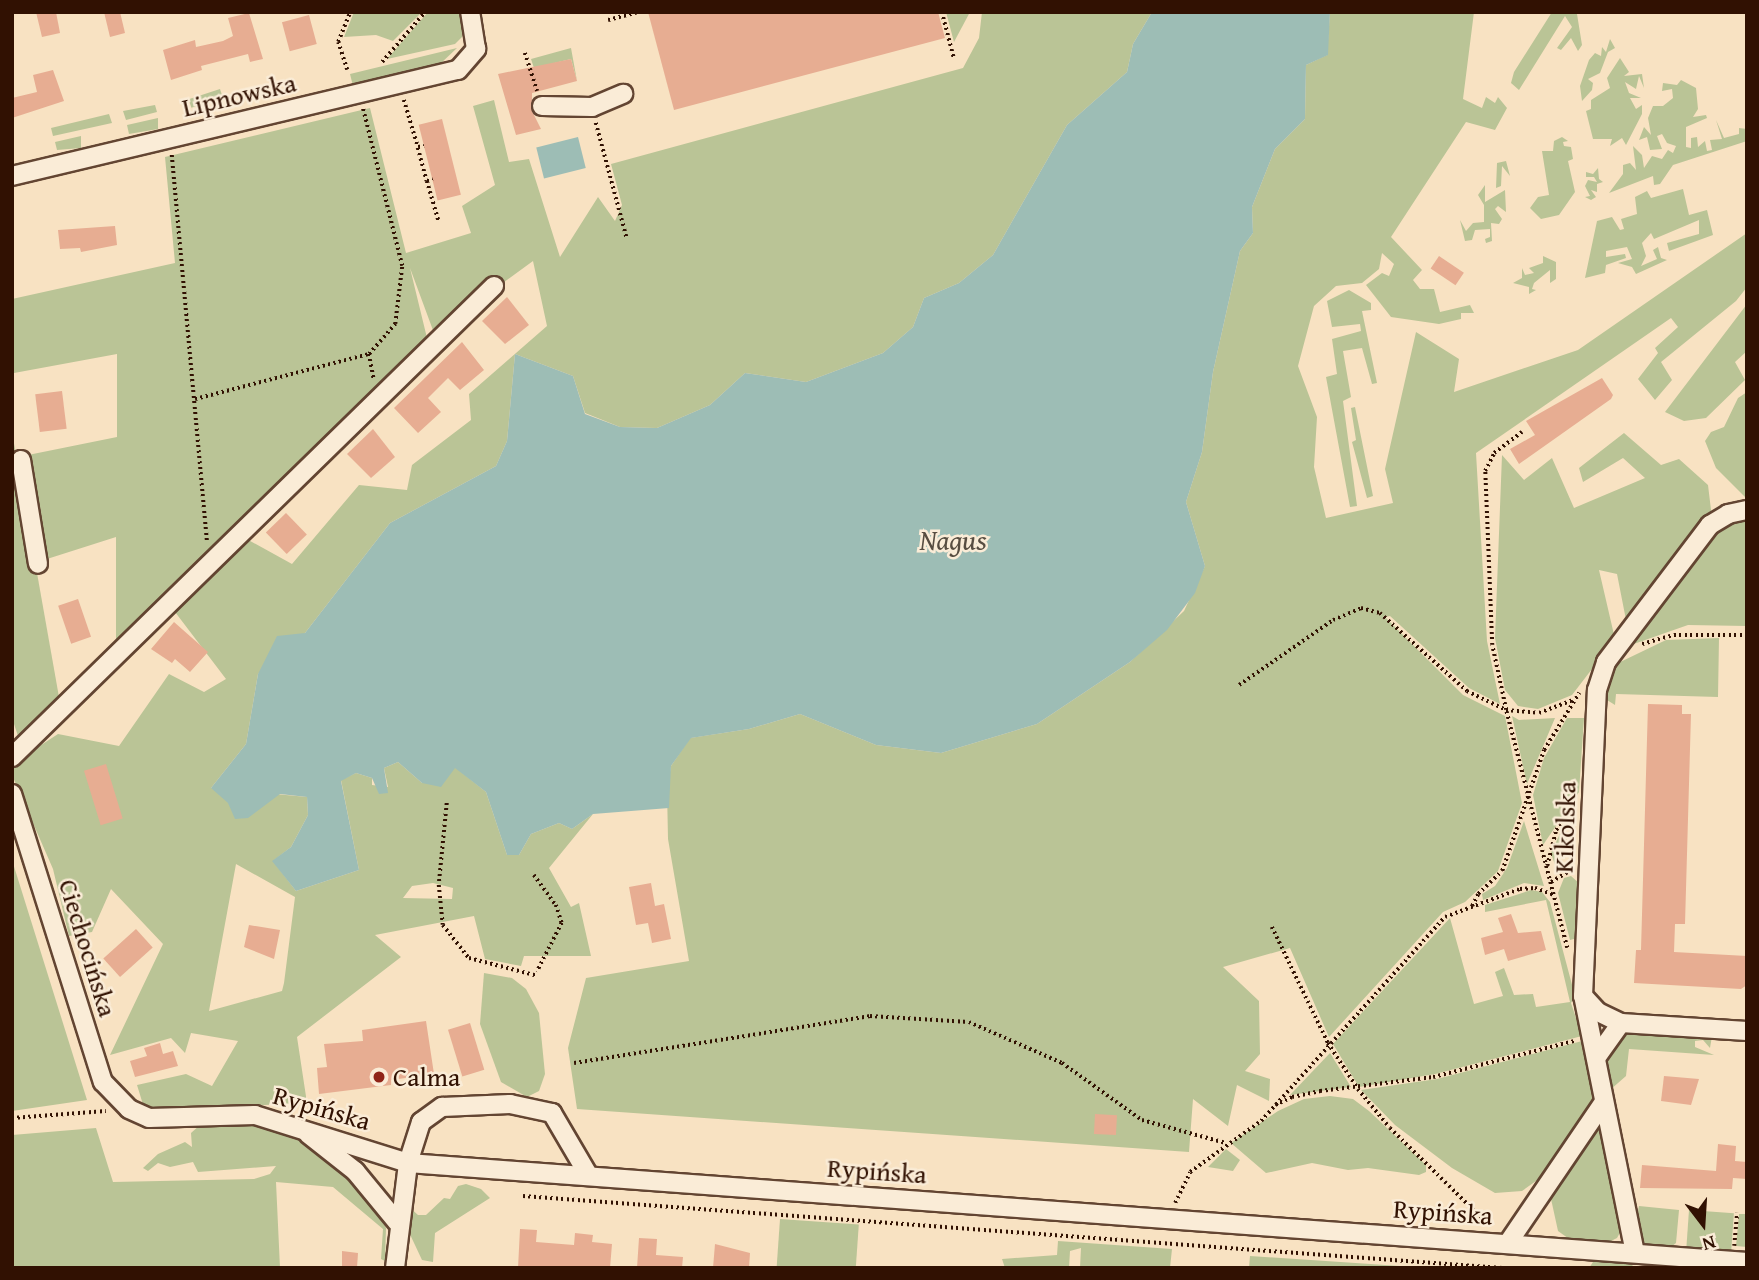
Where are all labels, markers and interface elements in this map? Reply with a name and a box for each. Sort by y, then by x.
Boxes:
street label: Lipnowska [179,67,299,123]
water label: Nagus [919,523,987,557]
street label: Kikolska [1548,781,1582,873]
street label: Ciechocińska [52,876,124,1020]
place label: Calma [393,1061,460,1093]
marker: Calma [371,1069,387,1085]
street label: Rypińska [270,1079,374,1137]
street label: Rypińska [826,1152,928,1190]
north arrow [1668,1189,1738,1259]
street label: Rypińska [1392,1193,1494,1231]
text: N [1699,1229,1719,1259]

